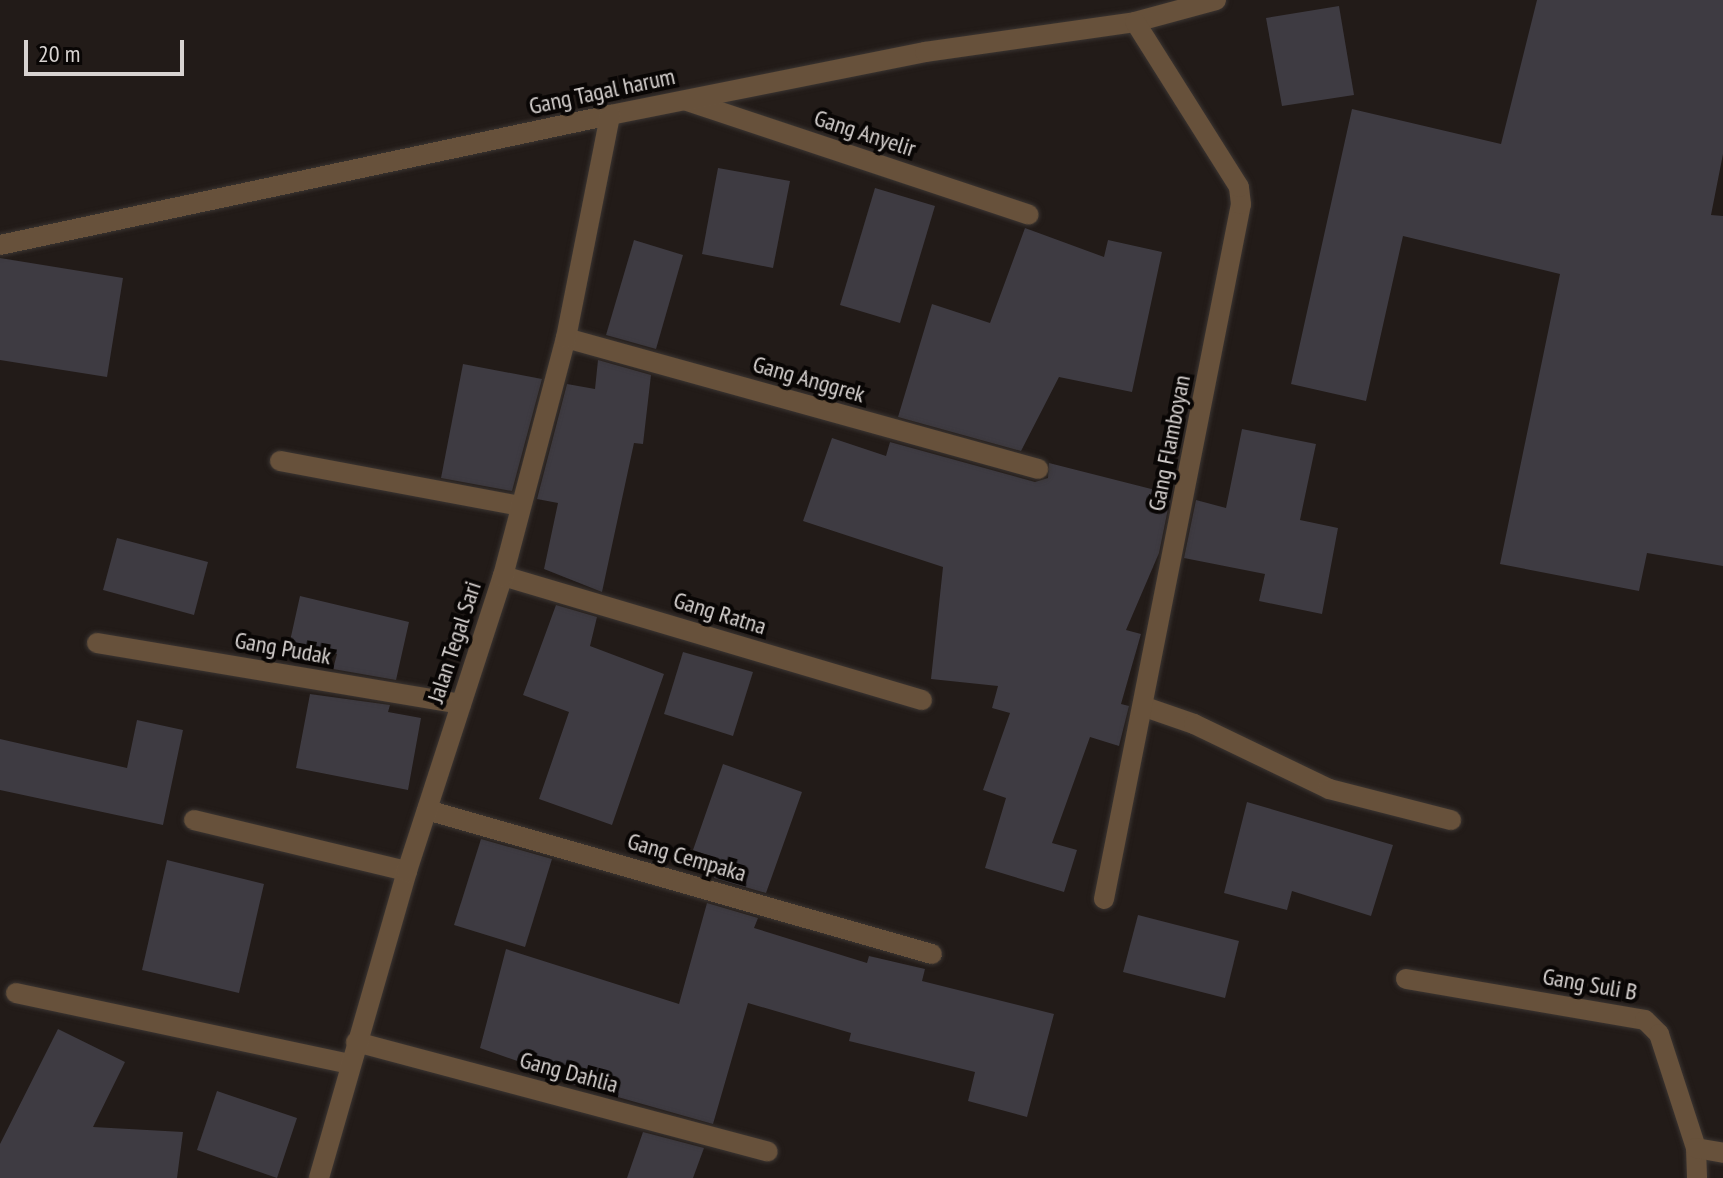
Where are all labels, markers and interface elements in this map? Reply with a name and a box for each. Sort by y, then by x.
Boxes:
scale bar [28,24,188,74]
text: 20 m [38,38,80,69]
street label: Gang Tagal harum [526,61,678,121]
street label: Gang Anyelir [810,103,920,163]
street label: Gang Anggrek [749,349,869,409]
street label: Gang Flamboyan [1142,373,1196,513]
street label: Jalan Tegal Sari [421,577,487,707]
street label: Gang Ratna [670,585,770,641]
street label: Gang Pudak [233,625,333,671]
street label: Gang Cempaka [624,826,750,888]
street label: Gang Suli B [1541,962,1639,1006]
street label: Gang Dahlia [517,1045,621,1099]

